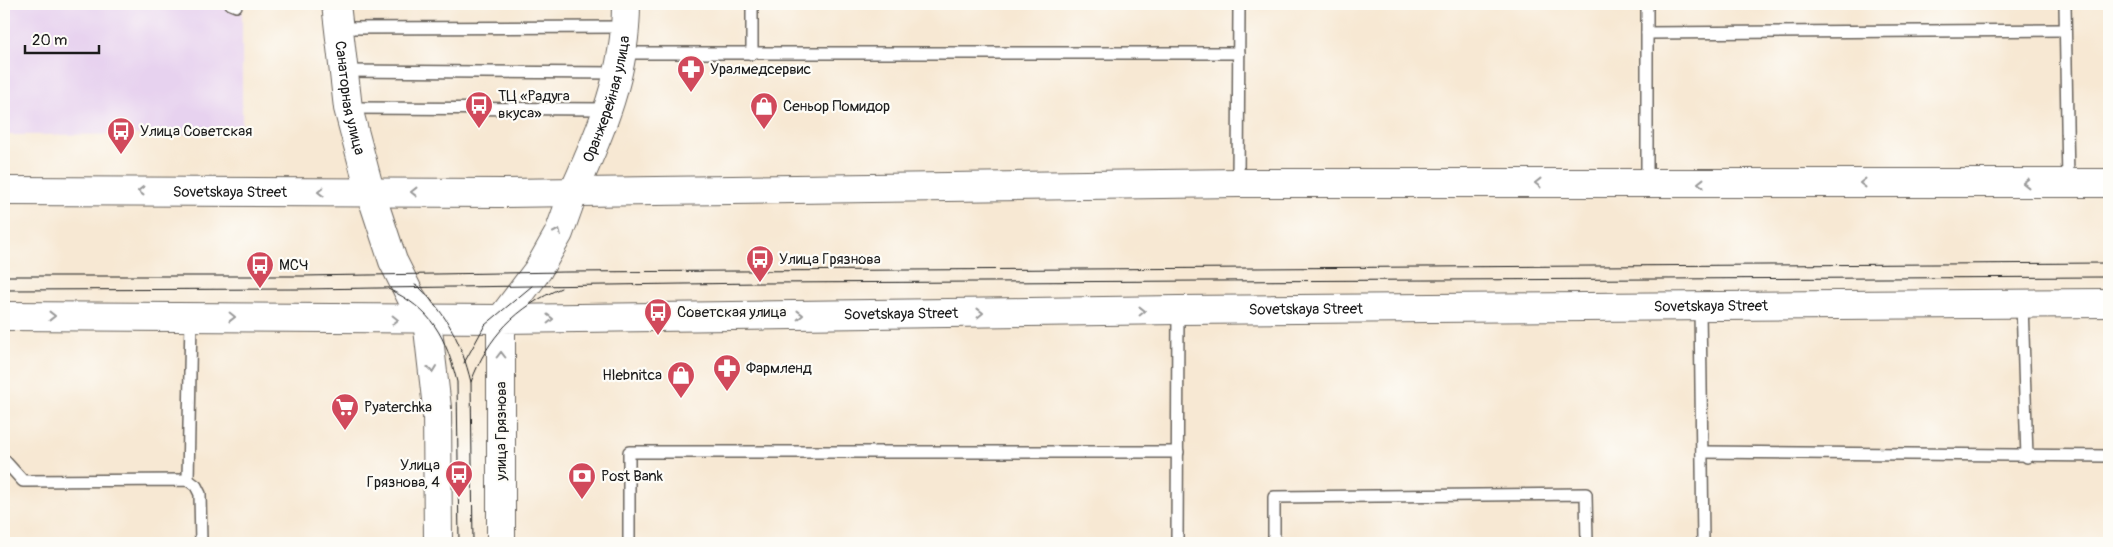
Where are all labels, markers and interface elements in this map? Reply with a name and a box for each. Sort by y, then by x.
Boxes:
scale bar [25,22,99,54]
text: 20 m [32,31,67,50]
street label: Оранжерейная улица [578,35,634,165]
street label: Санаторная улица [331,40,370,157]
pharmacy icon: Уралмедсервис [676,54,706,93]
place label: Уралмедсервис [710,60,811,79]
place label: ТЦ «Радуга вкуса» [498,87,570,123]
bus stop icon: ТЦ «Радуга вкуса» [464,90,494,129]
shop icon: Сеньор Помидор [749,91,779,130]
place label: Сеньор Помидор [783,97,890,116]
bus stop icon: Улица Советская [106,116,136,155]
place label: Улица Советская [140,122,252,141]
one-way arrow [1534,178,1542,188]
one-way arrow [1696,178,1704,188]
one-way arrow [1859,178,1866,188]
one-way arrow [2021,178,2029,188]
street label: Sovetskaya Street [173,182,288,202]
one-way arrow [137,186,145,197]
one-way arrow [317,187,324,197]
one-way arrow [409,187,417,197]
one-way arrow [552,228,563,237]
bus stop icon: Улица Грязнова [745,244,775,283]
bus stop icon: МСЧ [245,250,275,289]
place label: Улица Грязнова [779,250,881,269]
place label: МСЧ [279,256,308,275]
street label: Sovetskaya Street [1654,296,1769,316]
bus stop icon: Советская улица [643,297,673,336]
street label: Sovetskaya Street [1249,299,1364,319]
place label: Советская улица [677,303,787,322]
street label: Sovetskaya Street [844,303,959,324]
one-way arrow [1139,306,1147,316]
one-way arrow [976,308,984,318]
one-way arrow [796,310,804,321]
one-way arrow [49,311,57,321]
one-way arrow [229,312,237,322]
one-way arrow [546,314,554,324]
one-way arrow [392,315,399,325]
one-way arrow [496,350,506,358]
pharmacy icon: Фармленд [712,353,742,392]
place label: Фармленд [746,359,812,378]
shop icon: Hlebnitca [666,360,696,399]
one-way arrow [426,365,437,373]
place label: Hlebnitca [602,366,662,385]
street label: улица Грязнова [492,381,511,482]
supermarket icon: Pyaterchka [330,392,360,431]
place label: Pyaterchka [364,398,432,417]
place label: Улица Грязнова, 4 [367,456,440,492]
bus stop icon: Улица Грязнова, 4 [444,459,474,498]
bank icon: Post Bank [567,461,597,500]
place label: Post Bank [601,467,664,486]

